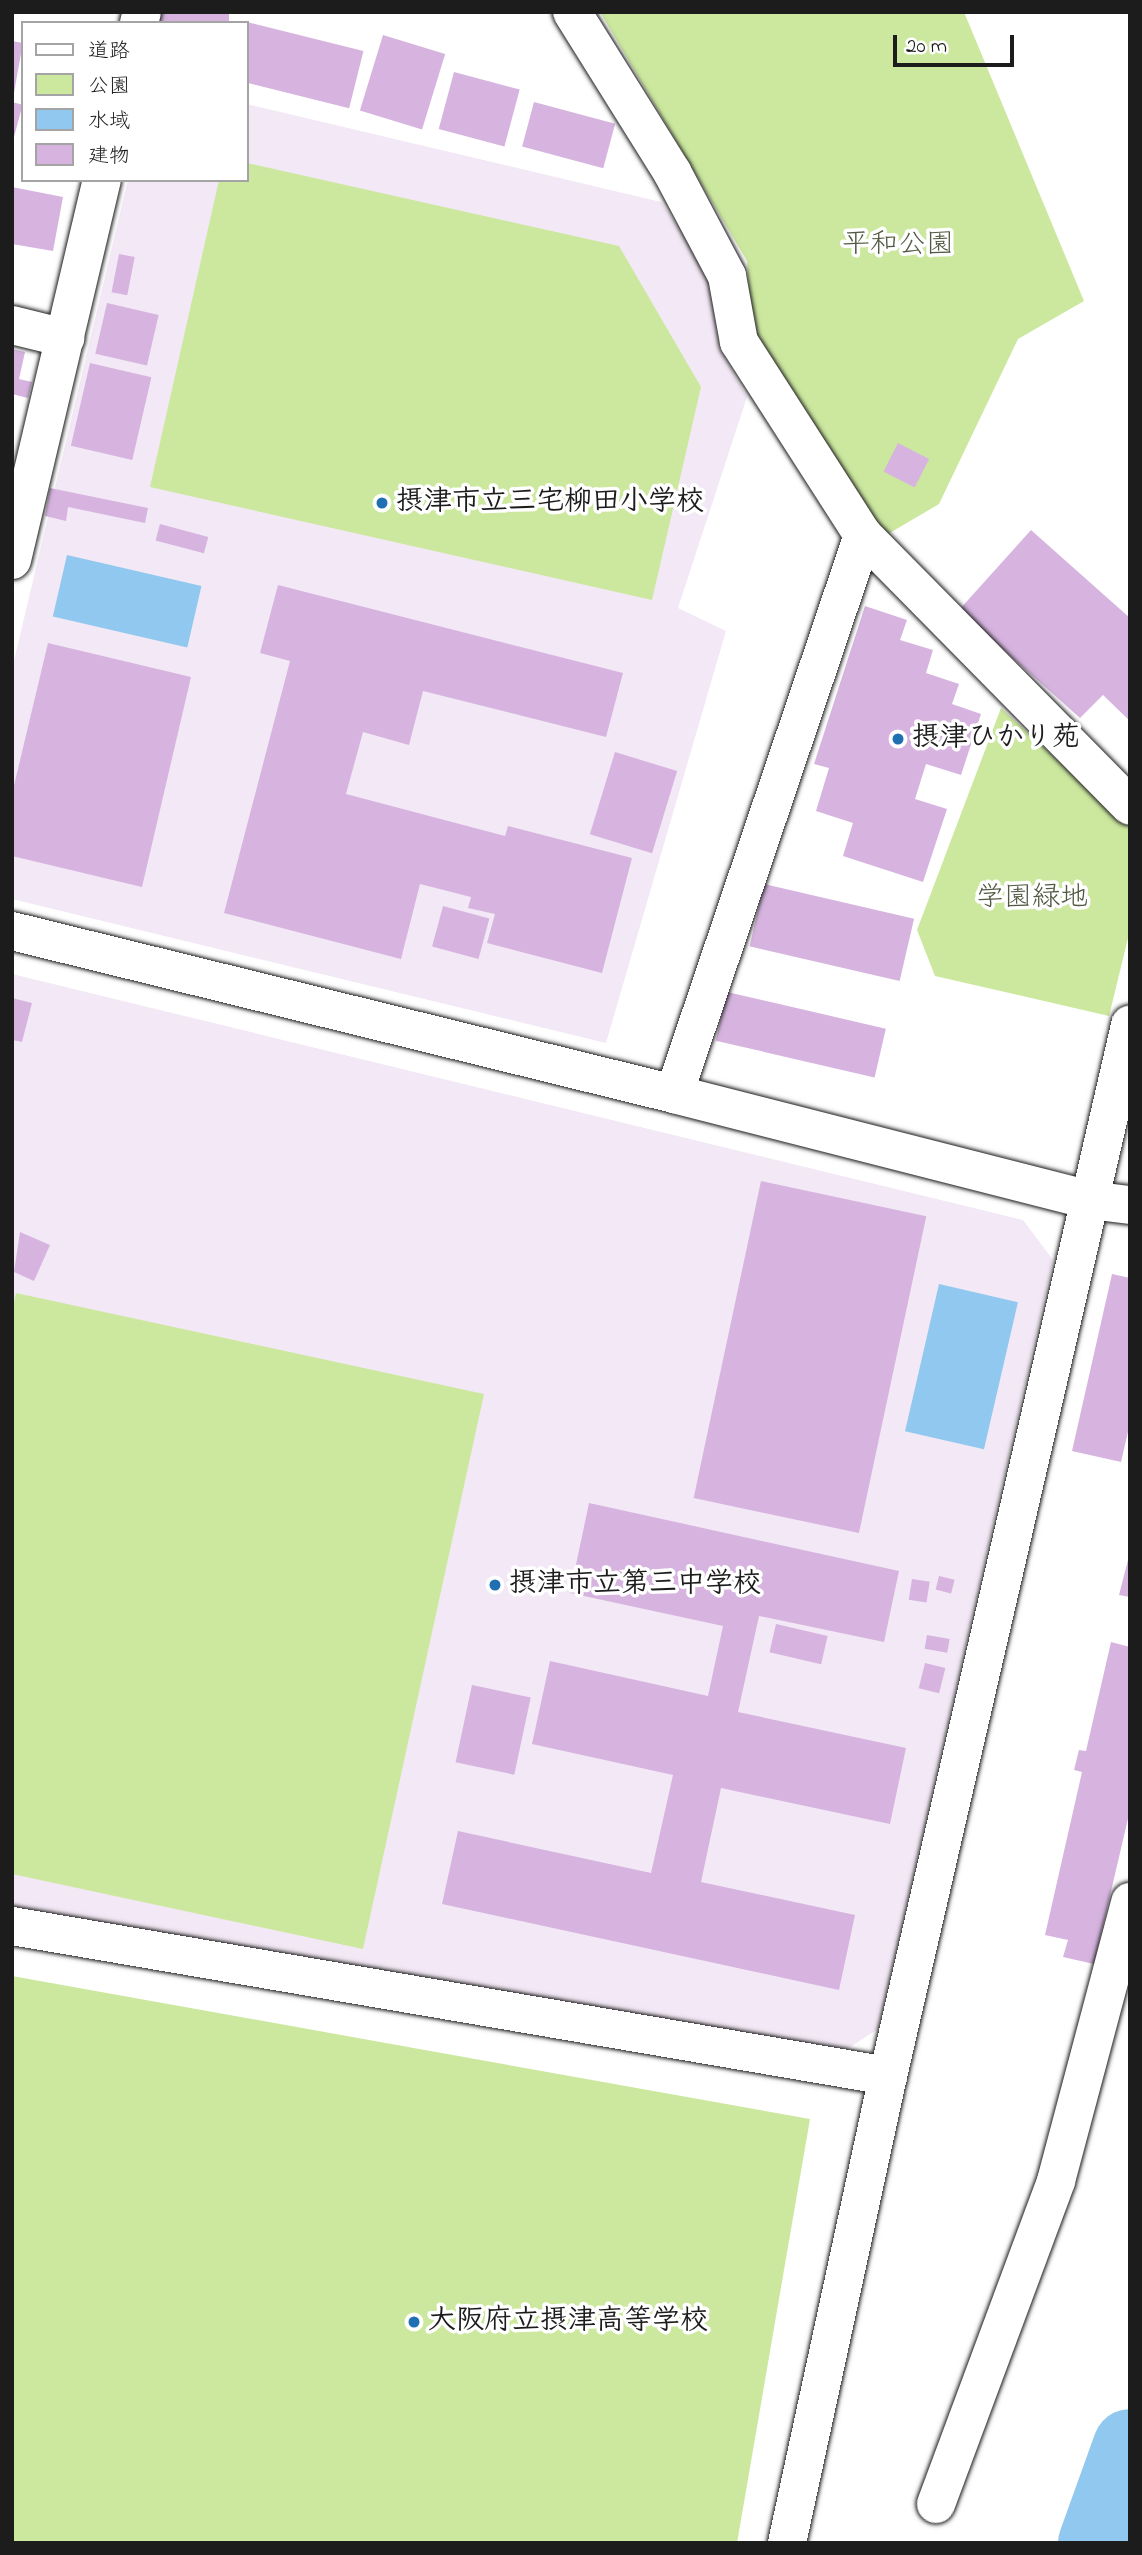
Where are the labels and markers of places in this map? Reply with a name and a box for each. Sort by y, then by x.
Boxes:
place label: 摂津市立三宅柳田小学校 [396,486,704,520]
marker: 摂津市立三宅柳田小学校 [374,495,390,511]
place label: 摂津ひかり苑 [912,722,1080,756]
marker: 摂津ひかり苑 [890,731,906,747]
place label: 摂津市立第三中学校 [509,1568,761,1602]
marker: 摂津市立第三中学校 [487,1577,503,1593]
place label: 大阪府立摂津高等学校 [428,2305,708,2339]
marker: 大阪府立摂津高等学校 [406,2314,422,2330]

